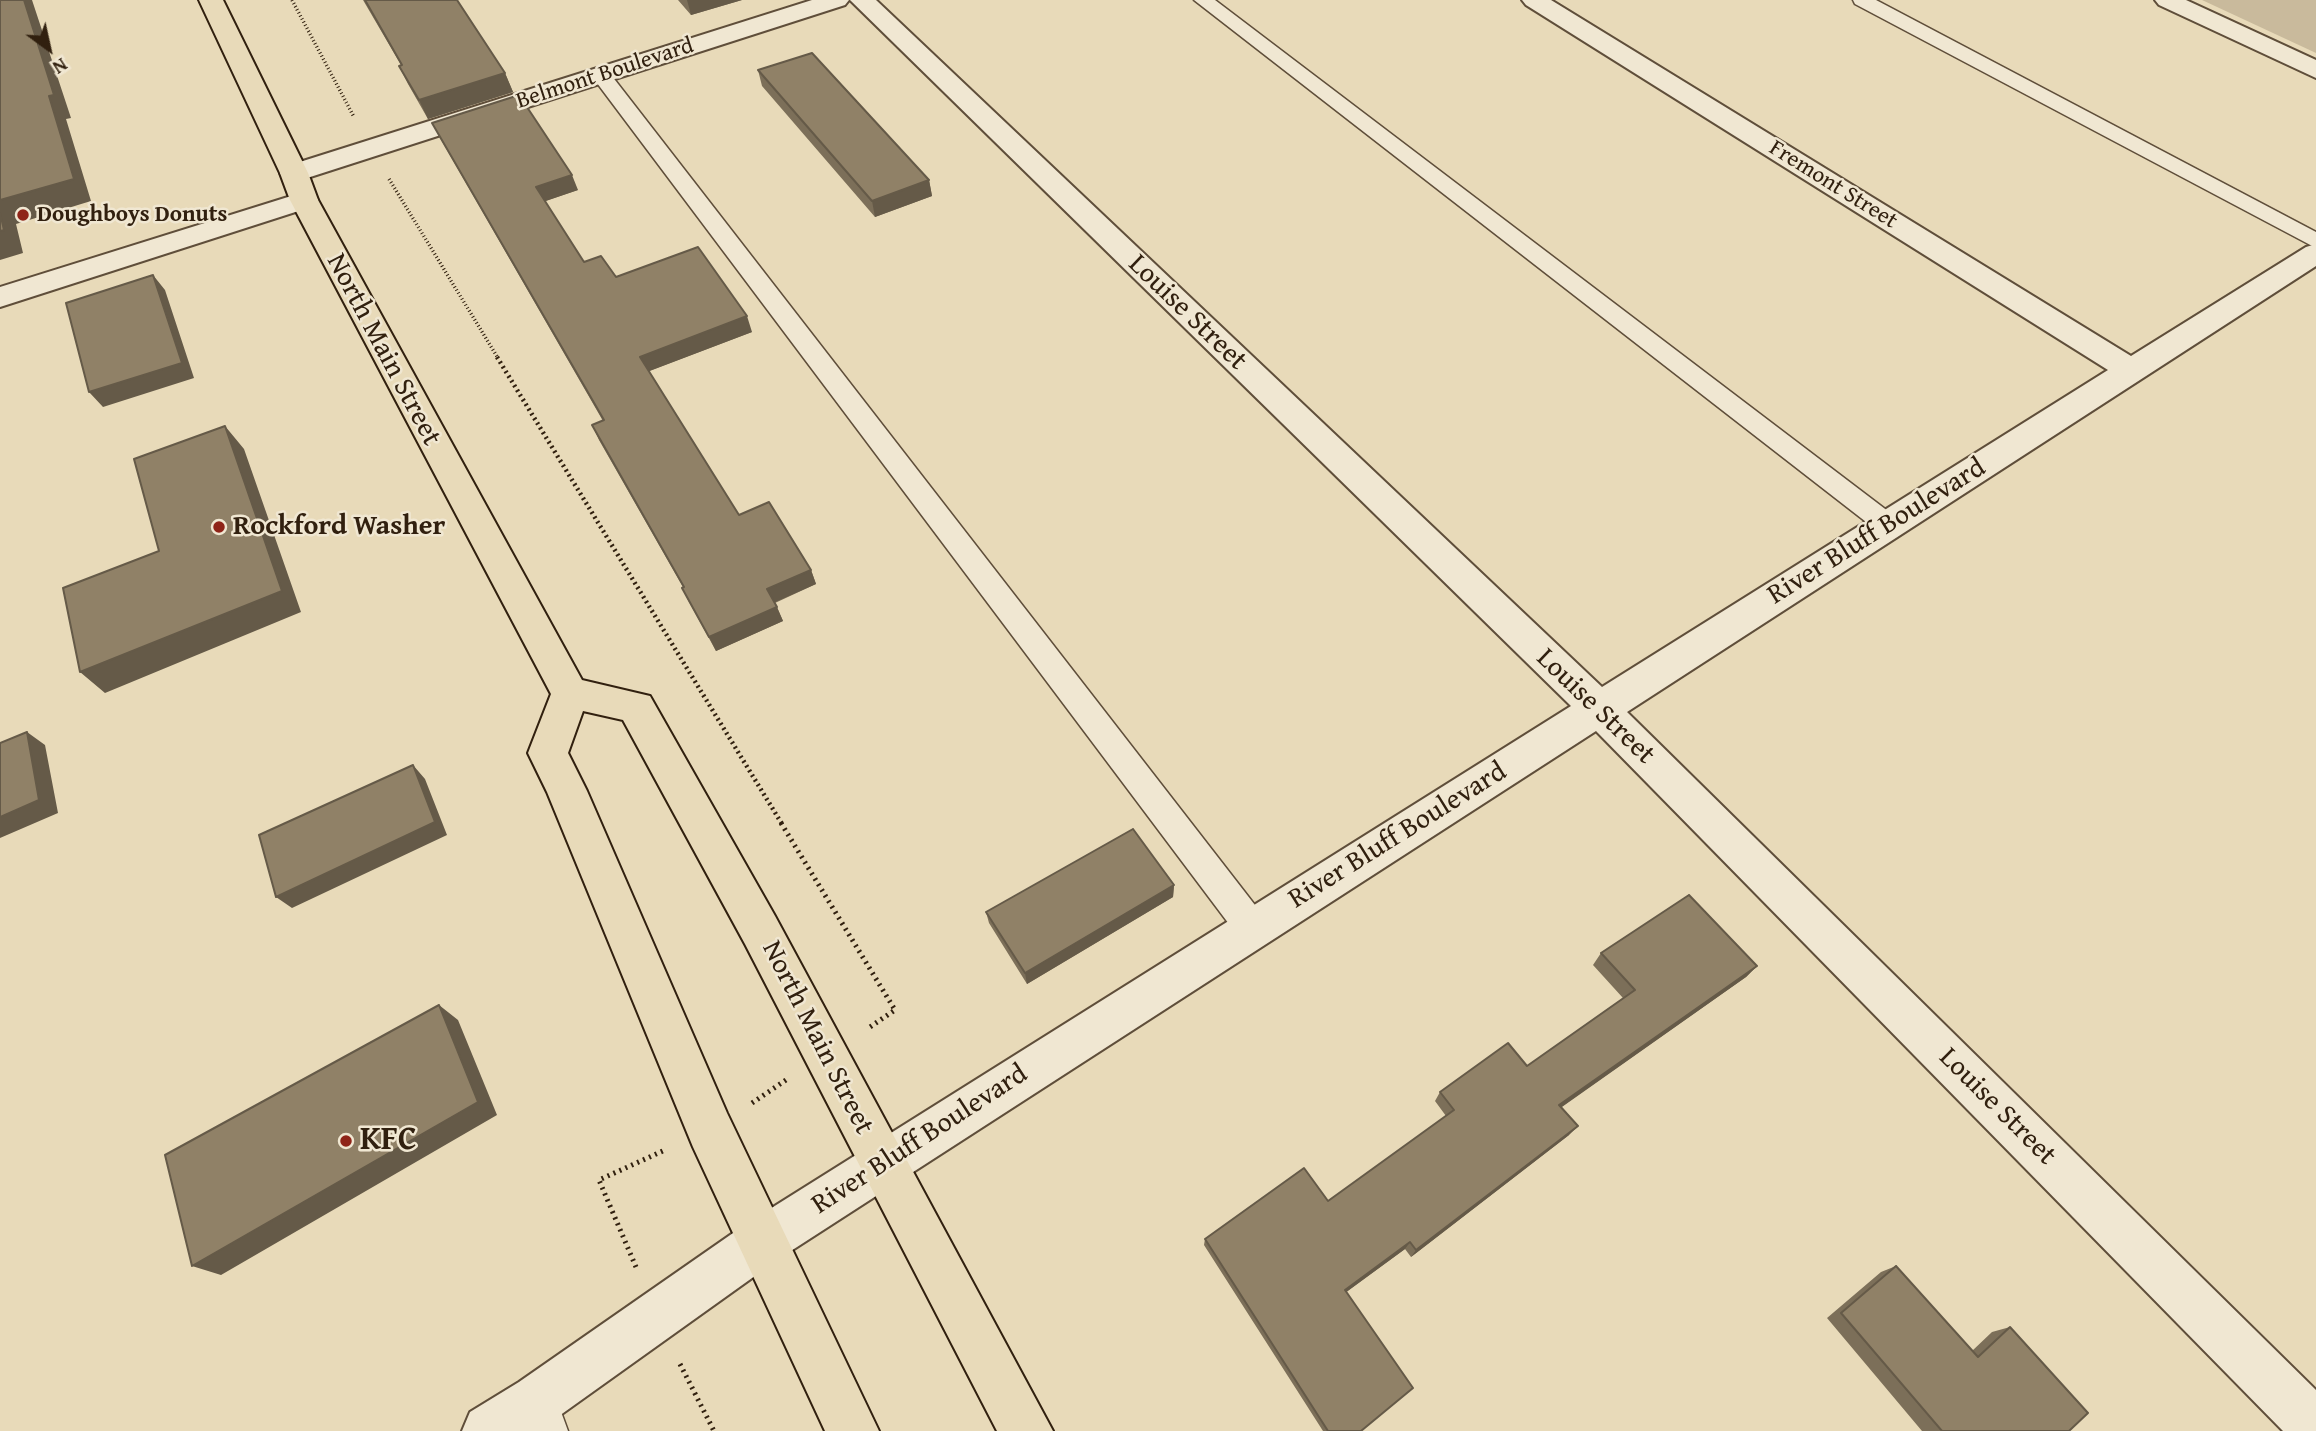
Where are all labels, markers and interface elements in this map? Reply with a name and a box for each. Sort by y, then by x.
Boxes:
north arrow [14,14,84,84]
street label: Belmont Boulevard [513,32,697,116]
text: N [47,51,73,82]
street label: Fremont Street [1764,135,1902,235]
place label: Doughboys Donuts [37,201,227,229]
marker: Doughboys Donuts [15,207,31,223]
street label: North Main Street [318,248,448,452]
street label: Louise Street [1121,248,1253,378]
street label: River Bluff Boulevard [1762,451,1992,613]
place label: Rockford Washer [233,510,445,544]
marker: Rockford Washer [211,519,227,535]
street label: Louise Street [1529,642,1661,772]
street label: River Bluff Boulevard [1283,755,1513,917]
street label: North Main Street [754,936,880,1140]
street label: Louise Street [1931,1041,2063,1173]
street label: River Bluff Boulevard [806,1058,1034,1222]
place label: KFC [360,1121,417,1161]
marker: KFC [338,1133,354,1149]

